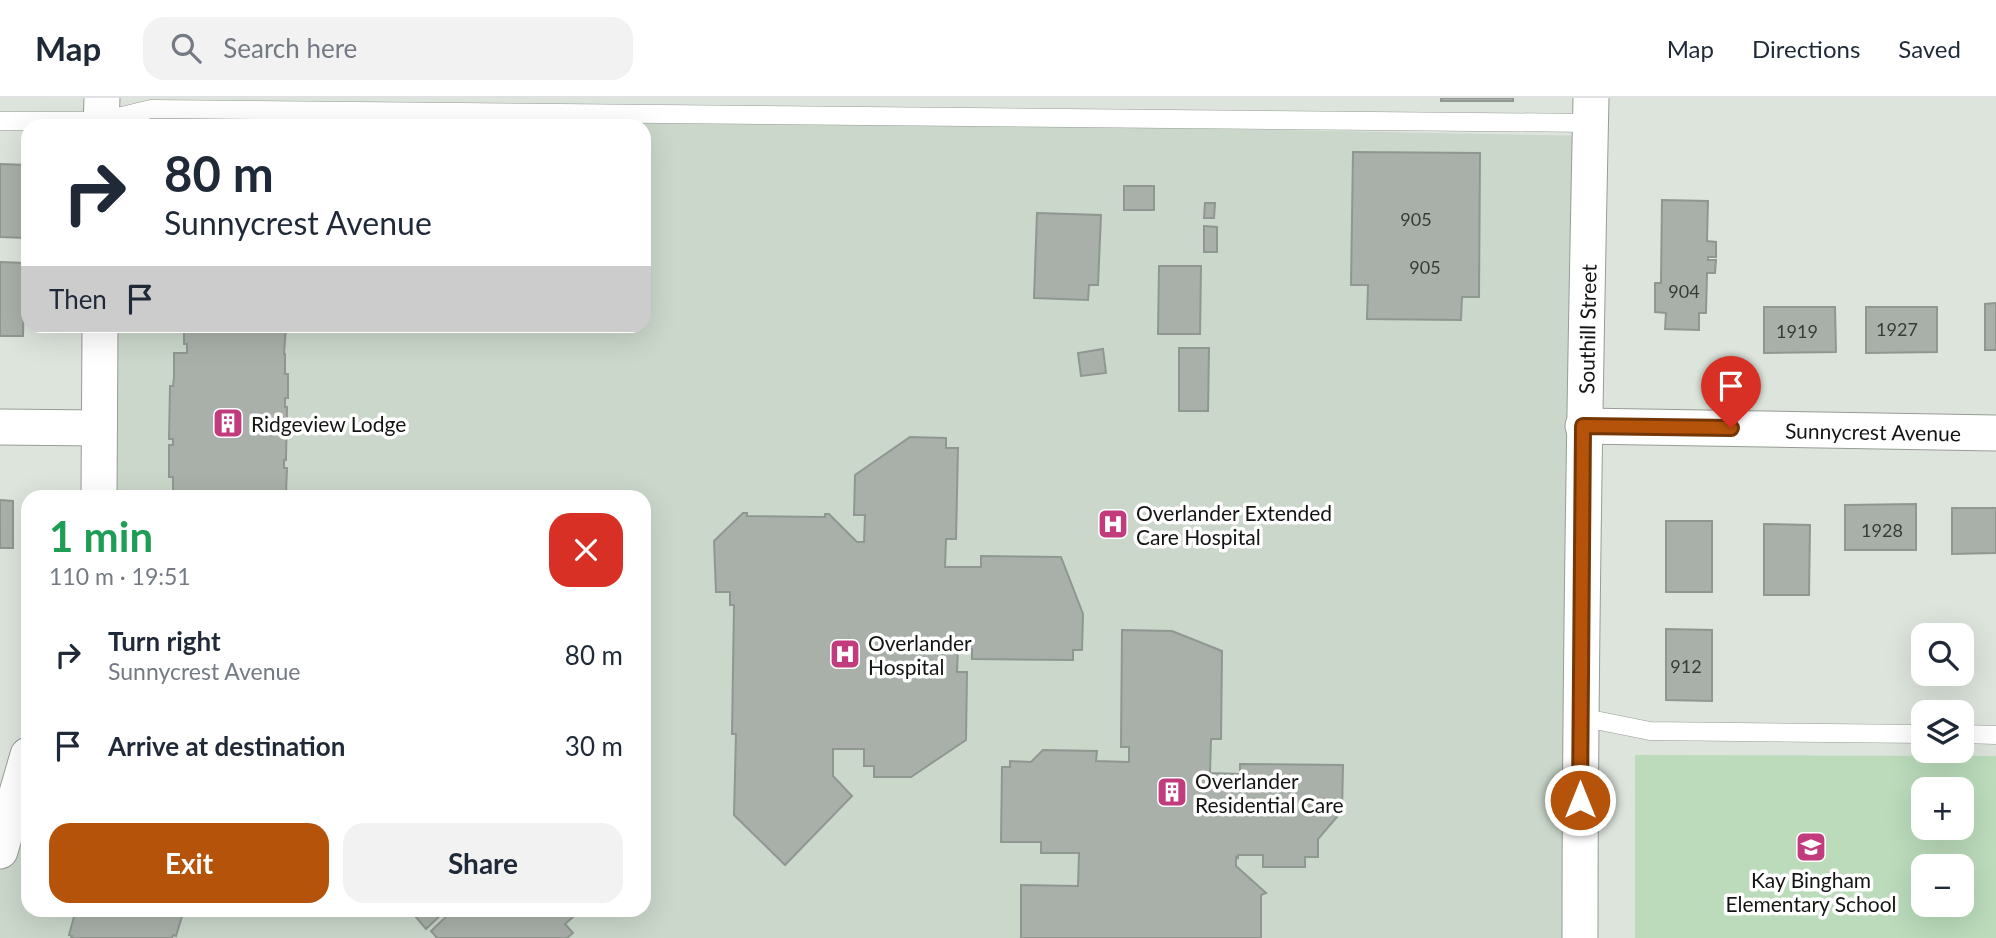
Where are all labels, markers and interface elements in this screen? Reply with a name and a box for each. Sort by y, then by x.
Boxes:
search box [143,17,633,80]
text: Map [35,28,101,68]
icon: search [167,29,205,67]
text: Search here [223,32,357,64]
text: Map [1667,34,1714,63]
text: Directions [1752,34,1860,63]
text: Saved [1898,34,1961,63]
text: 80 m [164,144,274,202]
icon: right [49,147,140,238]
text: Sunnycrest Avenue [164,203,432,242]
house number: 905 [1400,208,1432,230]
house number: 905 [1409,256,1441,278]
street label: Southill Street [1573,263,1600,394]
icon: arrive [121,280,159,318]
house number: 904 [1668,280,1700,302]
text: Then [49,283,107,315]
house number: 1927 [1876,318,1918,340]
house number: 1919 [1776,320,1818,342]
pin [1701,356,1761,428]
icon: arrive [1712,367,1750,405]
building icon: Ridgeview Lodge [211,406,245,440]
place label: Ridgeview Lodge [251,411,406,436]
street label: Sunnycrest Avenue [1785,417,1961,445]
place label: Overlander Extended Care Hospital [1136,500,1332,549]
hospital icon: Overlander Extended Care Hospital [1096,507,1130,541]
text: 1 min [49,511,153,561]
button: close [549,513,623,587]
house number: 1928 [1861,519,1903,541]
text: 110 m · 19:51 [49,562,191,590]
map controls [1911,623,1974,917]
button: search [1911,623,1974,686]
text: Turn right [108,625,221,657]
place label: Overlander Hospital [868,630,972,679]
icon: right [49,636,87,674]
hospital icon: Overlander Hospital [828,637,862,671]
text: 80 m [565,639,623,671]
house number: 912 [1670,655,1702,677]
text: Sunnycrest Avenue [108,657,300,685]
button: layers [1911,700,1974,763]
icon: arrive [49,727,87,765]
text: Arrive at destination [108,730,345,762]
text: 30 m [565,730,623,762]
position arrow [1543,763,1617,837]
place label: Overlander Residential Care [1195,768,1344,817]
building icon: Overlander Residential Care [1155,775,1189,809]
button: + [1911,777,1974,840]
button: Exit [49,823,329,903]
button: Share [343,823,623,903]
school or university icon: Kay Bingham Elementary School [1794,830,1828,864]
button: − [1911,854,1974,917]
place label: Kay Bingham Elementary School [1725,867,1897,916]

